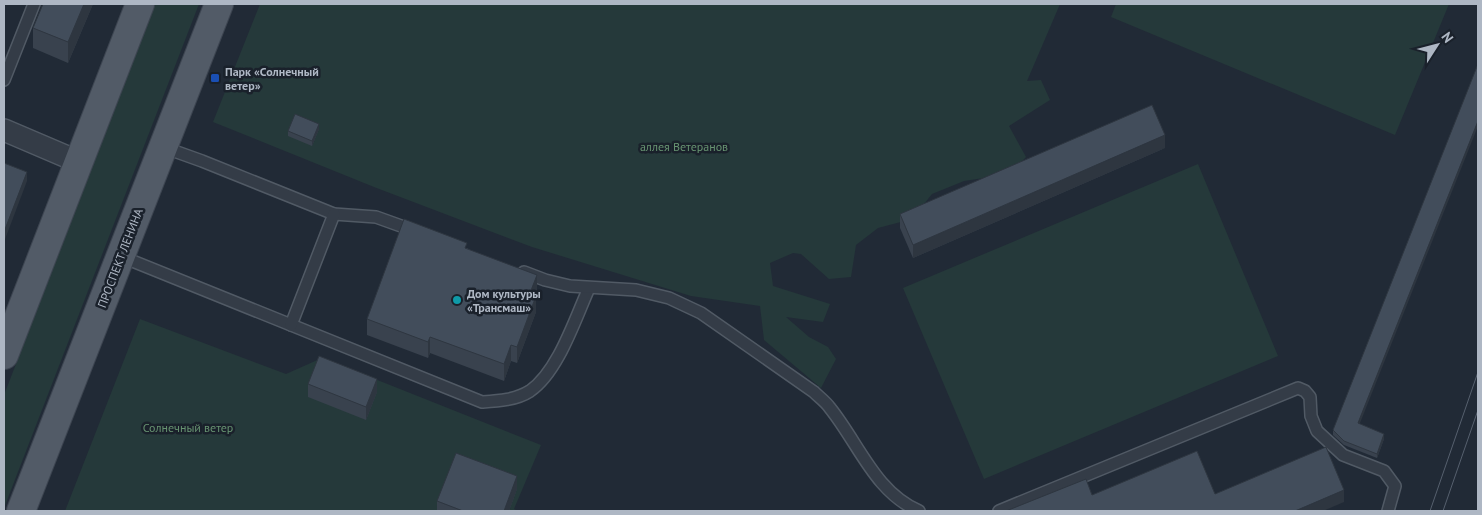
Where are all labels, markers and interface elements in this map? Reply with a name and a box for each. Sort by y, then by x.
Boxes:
north arrow [1412,20,1462,70]
text: N [1438,28,1458,46]
place label: Парк «Солнечный ветер» [225,64,319,93]
marker: Парк «Солнечный ветер» [209,72,221,84]
park label: аллея Ветеранов [640,139,728,154]
street label: ПРОСПЕКТ ЛЕНИНА [94,206,146,310]
place label: Дом культуры «Трансмаш» [467,286,541,315]
marker: Дом культуры «Трансмаш» [451,294,463,306]
park label: Солнечный ветер [143,420,233,435]

